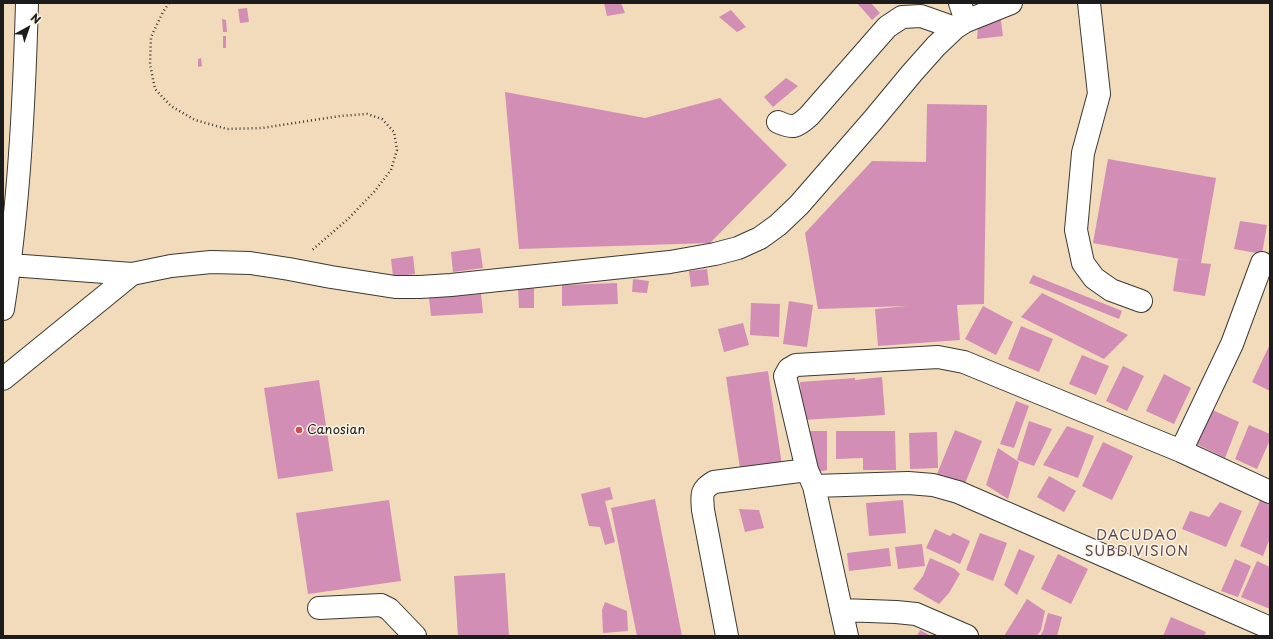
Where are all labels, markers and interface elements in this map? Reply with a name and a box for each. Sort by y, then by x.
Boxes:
north arrow [8,8,48,48]
text: N [27,9,45,28]
place label: Canosian [307,422,365,438]
marker: Canosian [294,425,304,435]
district label: DACUDAO SUBDIVISION [1085,528,1189,560]

